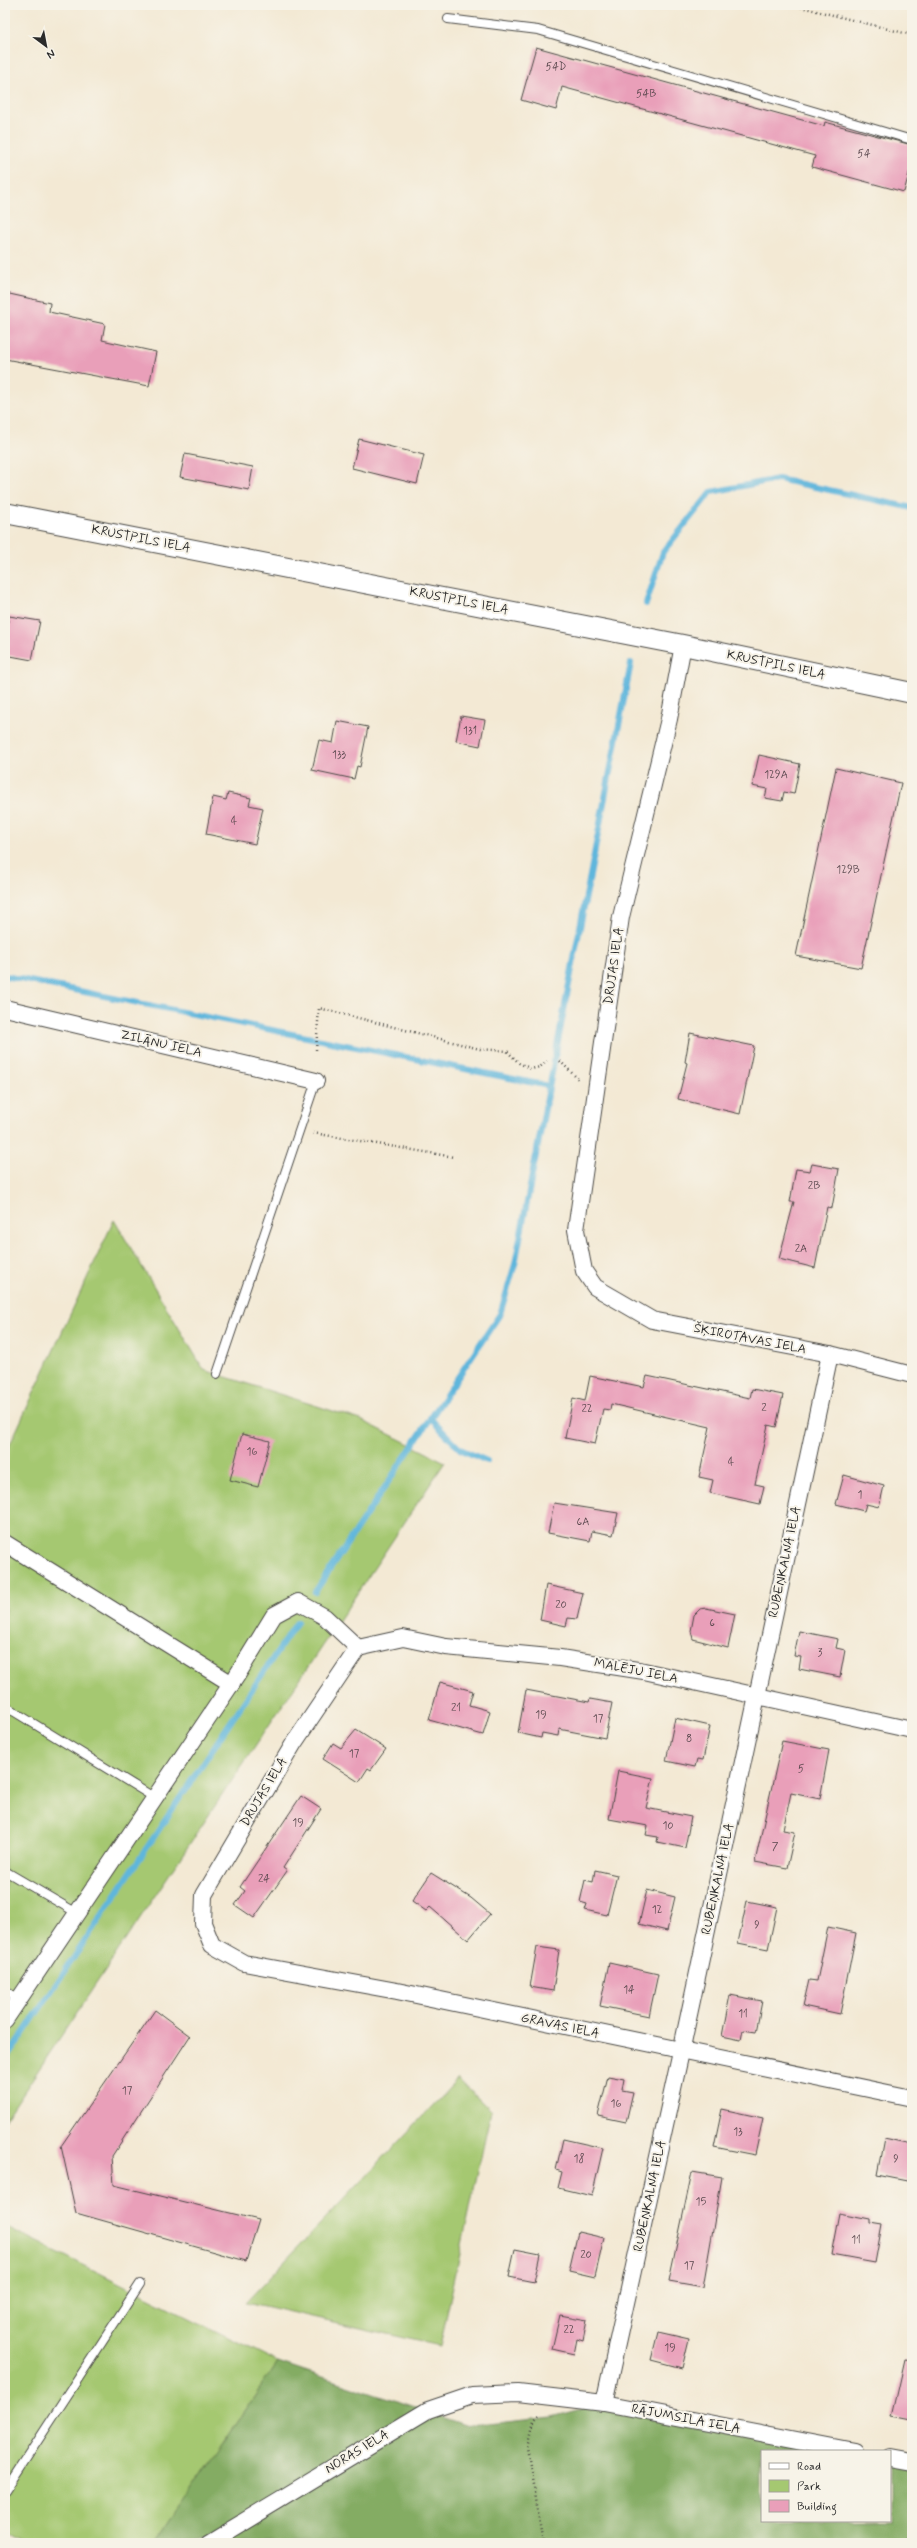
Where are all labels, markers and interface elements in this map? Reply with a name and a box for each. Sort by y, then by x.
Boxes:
north arrow [26,26,66,66]
text: N [44,46,58,62]
house number: 54D [546,60,566,74]
house number: 54B [636,87,656,101]
house number: 54 [857,147,871,161]
street label: KRUSTPILS IELA [90,521,192,557]
street label: KRUSTPILS IELA [408,583,510,619]
street label: KRUSTPILS IELA [725,646,827,684]
house number: 131 [463,724,477,738]
house number: 133 [332,748,347,762]
house number: 129A [764,768,788,782]
house number: 4 [231,814,238,828]
house number: 129B [836,863,860,877]
street label: DRUJAS IELA [600,926,628,1006]
street label: ZILĀNU IELA [119,1026,203,1062]
house number: 2B [808,1179,820,1193]
house number: 2A [795,1242,807,1256]
street label: ŠĶIROTAVAS IELA [692,1320,808,1358]
house number: 2 [761,1401,767,1415]
house number: 22 [581,1402,593,1416]
house number: 16 [247,1445,258,1459]
house number: 4 [728,1455,735,1469]
house number: 1 [858,1488,863,1502]
street label: RUBEŅKALNA IELA [765,1505,805,1619]
house number: 6A [577,1515,589,1529]
house number: 20 [555,1598,567,1612]
house number: 6 [709,1616,715,1630]
house number: 3 [818,1646,823,1660]
street label: MALĒJU IELA [593,1655,679,1687]
house number: 21 [451,1701,461,1715]
house number: 19 [535,1708,547,1722]
house number: 17 [593,1712,604,1726]
house number: 8 [686,1732,692,1746]
house number: 17 [349,1747,360,1761]
street label: DRUJAS IELA [237,1754,291,1830]
house number: 5 [798,1762,805,1776]
house number: 19 [292,1816,304,1830]
house number: 10 [662,1819,674,1833]
street label: RUBEŅKALNA IELA [698,1822,738,1936]
house number: 7 [772,1840,779,1854]
house number: 24 [258,1872,270,1886]
house number: 12 [652,1903,663,1917]
house number: 9 [754,1918,760,1932]
house number: 14 [623,1983,635,1997]
house number: 11 [738,2007,748,2021]
street label: GRAVAS IELA [519,2009,601,2043]
house number: 17 [122,2084,133,2098]
house number: 16 [611,2097,622,2111]
house number: 13 [733,2125,743,2139]
street label: RUBEŅKALNA IELA [630,2139,670,2253]
house number: 18 [574,2152,584,2166]
house number: 9 [893,2152,899,2166]
house number: 15 [696,2195,707,2209]
house number: 11 [851,2233,861,2247]
house number: 20 [580,2248,592,2262]
house number: 17 [684,2259,695,2273]
house number: 22 [563,2323,575,2337]
house number: 19 [664,2341,676,2355]
street label: RĀJUMSILA IELA [630,2400,742,2438]
street label: NORAS IELA [322,2426,392,2478]
legend [761,2450,891,2522]
text: Road [797,2459,821,2475]
text: Park [797,2479,821,2495]
text: Building [797,2499,837,2516]

